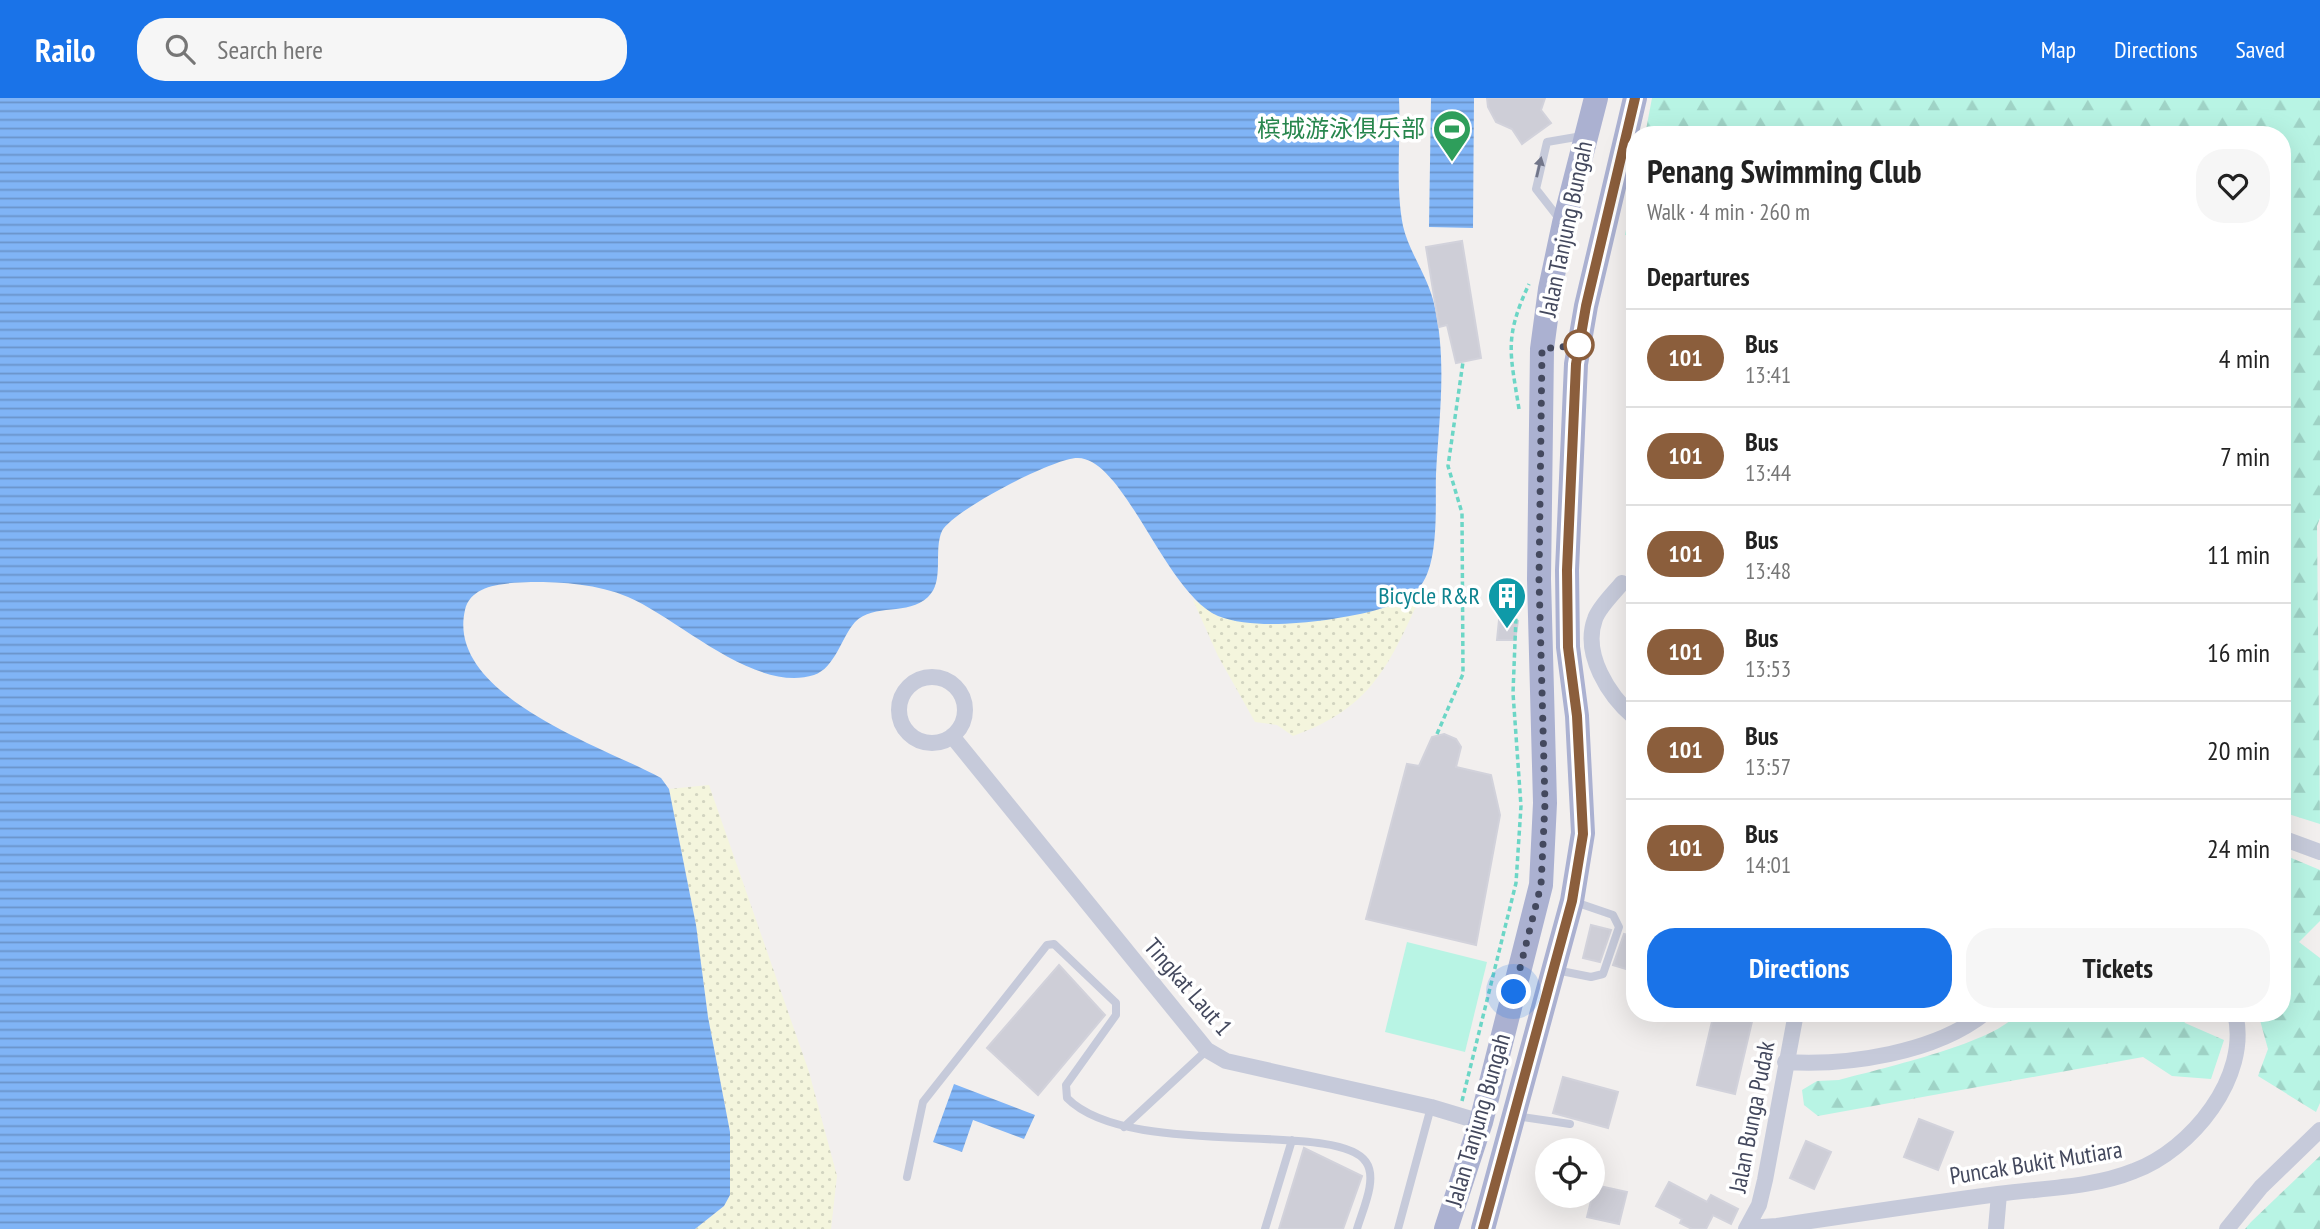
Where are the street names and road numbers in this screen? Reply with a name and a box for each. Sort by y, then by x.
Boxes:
street label: Jalan Tanjung Bungah [1532,138,1599,321]
street label: Tingkat Laut 1 [1137,931,1239,1042]
street label: Jalan Tanjung Bungah [1438,1030,1517,1211]
street label: Jalan Bunga Pudak [1721,1038,1781,1196]
street label: Puncak Bukit Mutiara [1947,1134,2124,1191]

